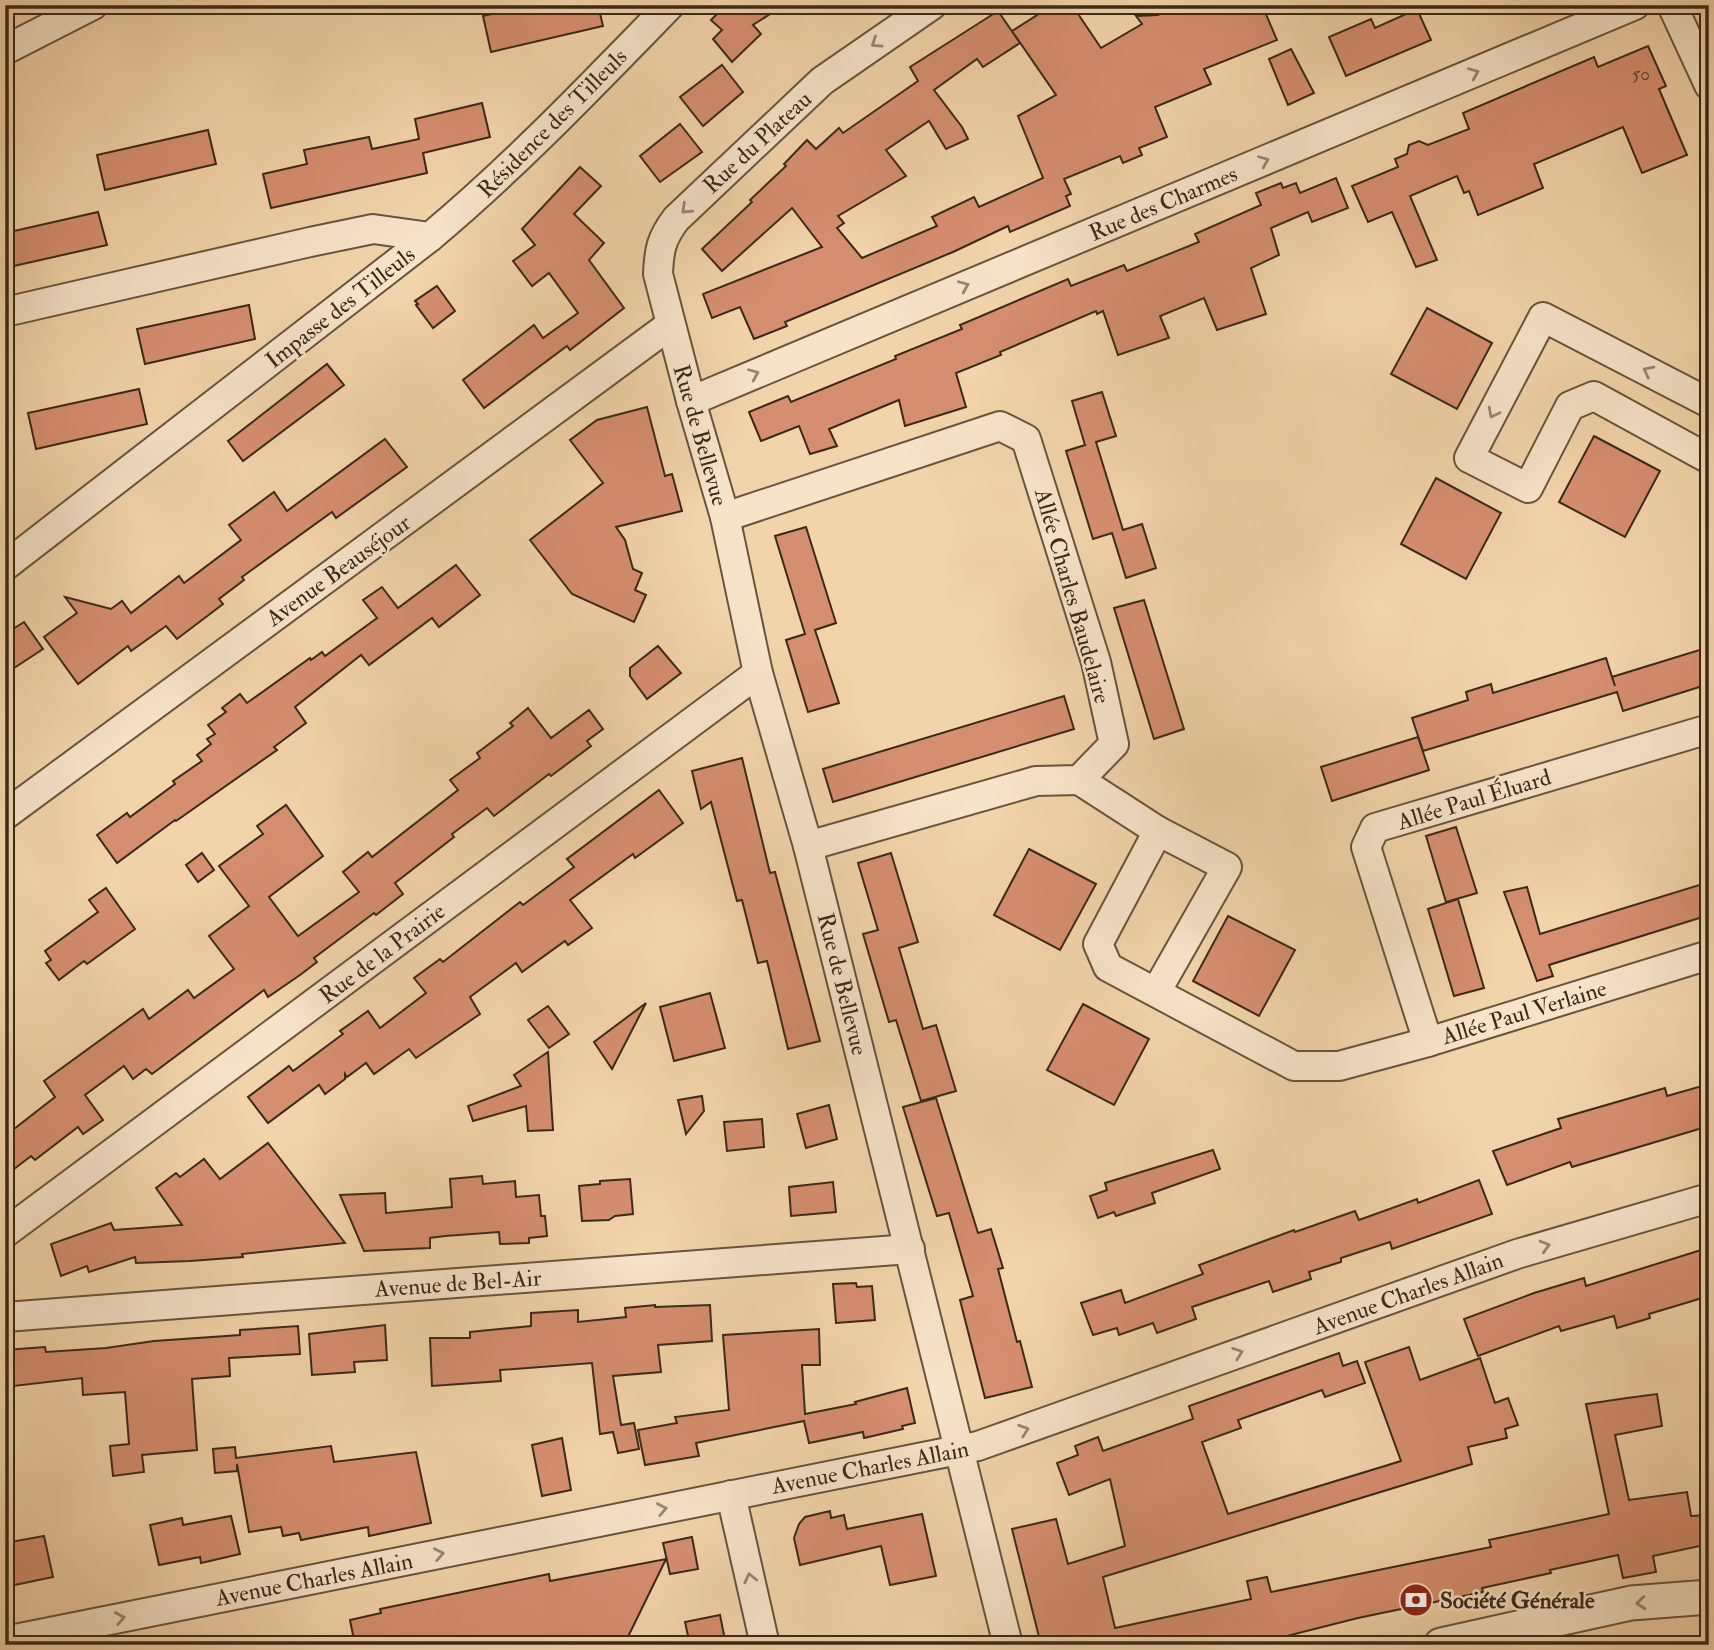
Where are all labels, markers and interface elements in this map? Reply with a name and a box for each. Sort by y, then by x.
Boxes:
one-way arrow [871,35,884,48]
street label: Résidence des Tilleuls [471,42,633,204]
house number: 50 [1632,62,1650,86]
one-way arrow [1466,67,1479,81]
street label: Rue du Plateau [697,85,818,200]
one-way arrow [1257,155,1269,169]
street label: Rue des Charmes [1085,159,1242,248]
one-way arrow [681,200,694,213]
street label: Impasse des Tilleuls [260,240,422,376]
one-way arrow [957,281,969,295]
street label: Rue de Bellevue [666,361,735,510]
one-way arrow [1643,366,1655,380]
one-way arrow [747,369,759,383]
one-way arrow [1487,406,1501,418]
street label: Allée Charles Baudelaire [1028,484,1117,707]
street label: Avenue Beauséjour [259,508,417,633]
street label: Allée Paul Éluard [1393,762,1554,837]
street label: Rue de la Prairie [314,896,451,1010]
street label: Rue de Bellevue [811,910,874,1059]
street label: Allée Paul Verlaine [1437,974,1610,1052]
one-way arrow [1539,1239,1551,1254]
street label: Avenue Charles Allain [1308,1246,1507,1342]
street label: Avenue de Bel-Air [373,1263,543,1304]
one-way arrow [1232,1347,1244,1361]
one-way arrow [1017,1424,1029,1438]
street label: Avenue Charles Allain [768,1434,971,1501]
one-way arrow [656,1502,668,1517]
street label: Avenue Charles Allain [212,1546,415,1613]
one-way arrow [433,1547,445,1562]
one-way arrow [744,1572,758,1584]
bank icon: Société Générale [1397,1581,1435,1619]
place label: Société Générale [1440,1586,1595,1615]
one-way arrow [1635,1595,1647,1610]
one-way arrow [114,1612,126,1627]

